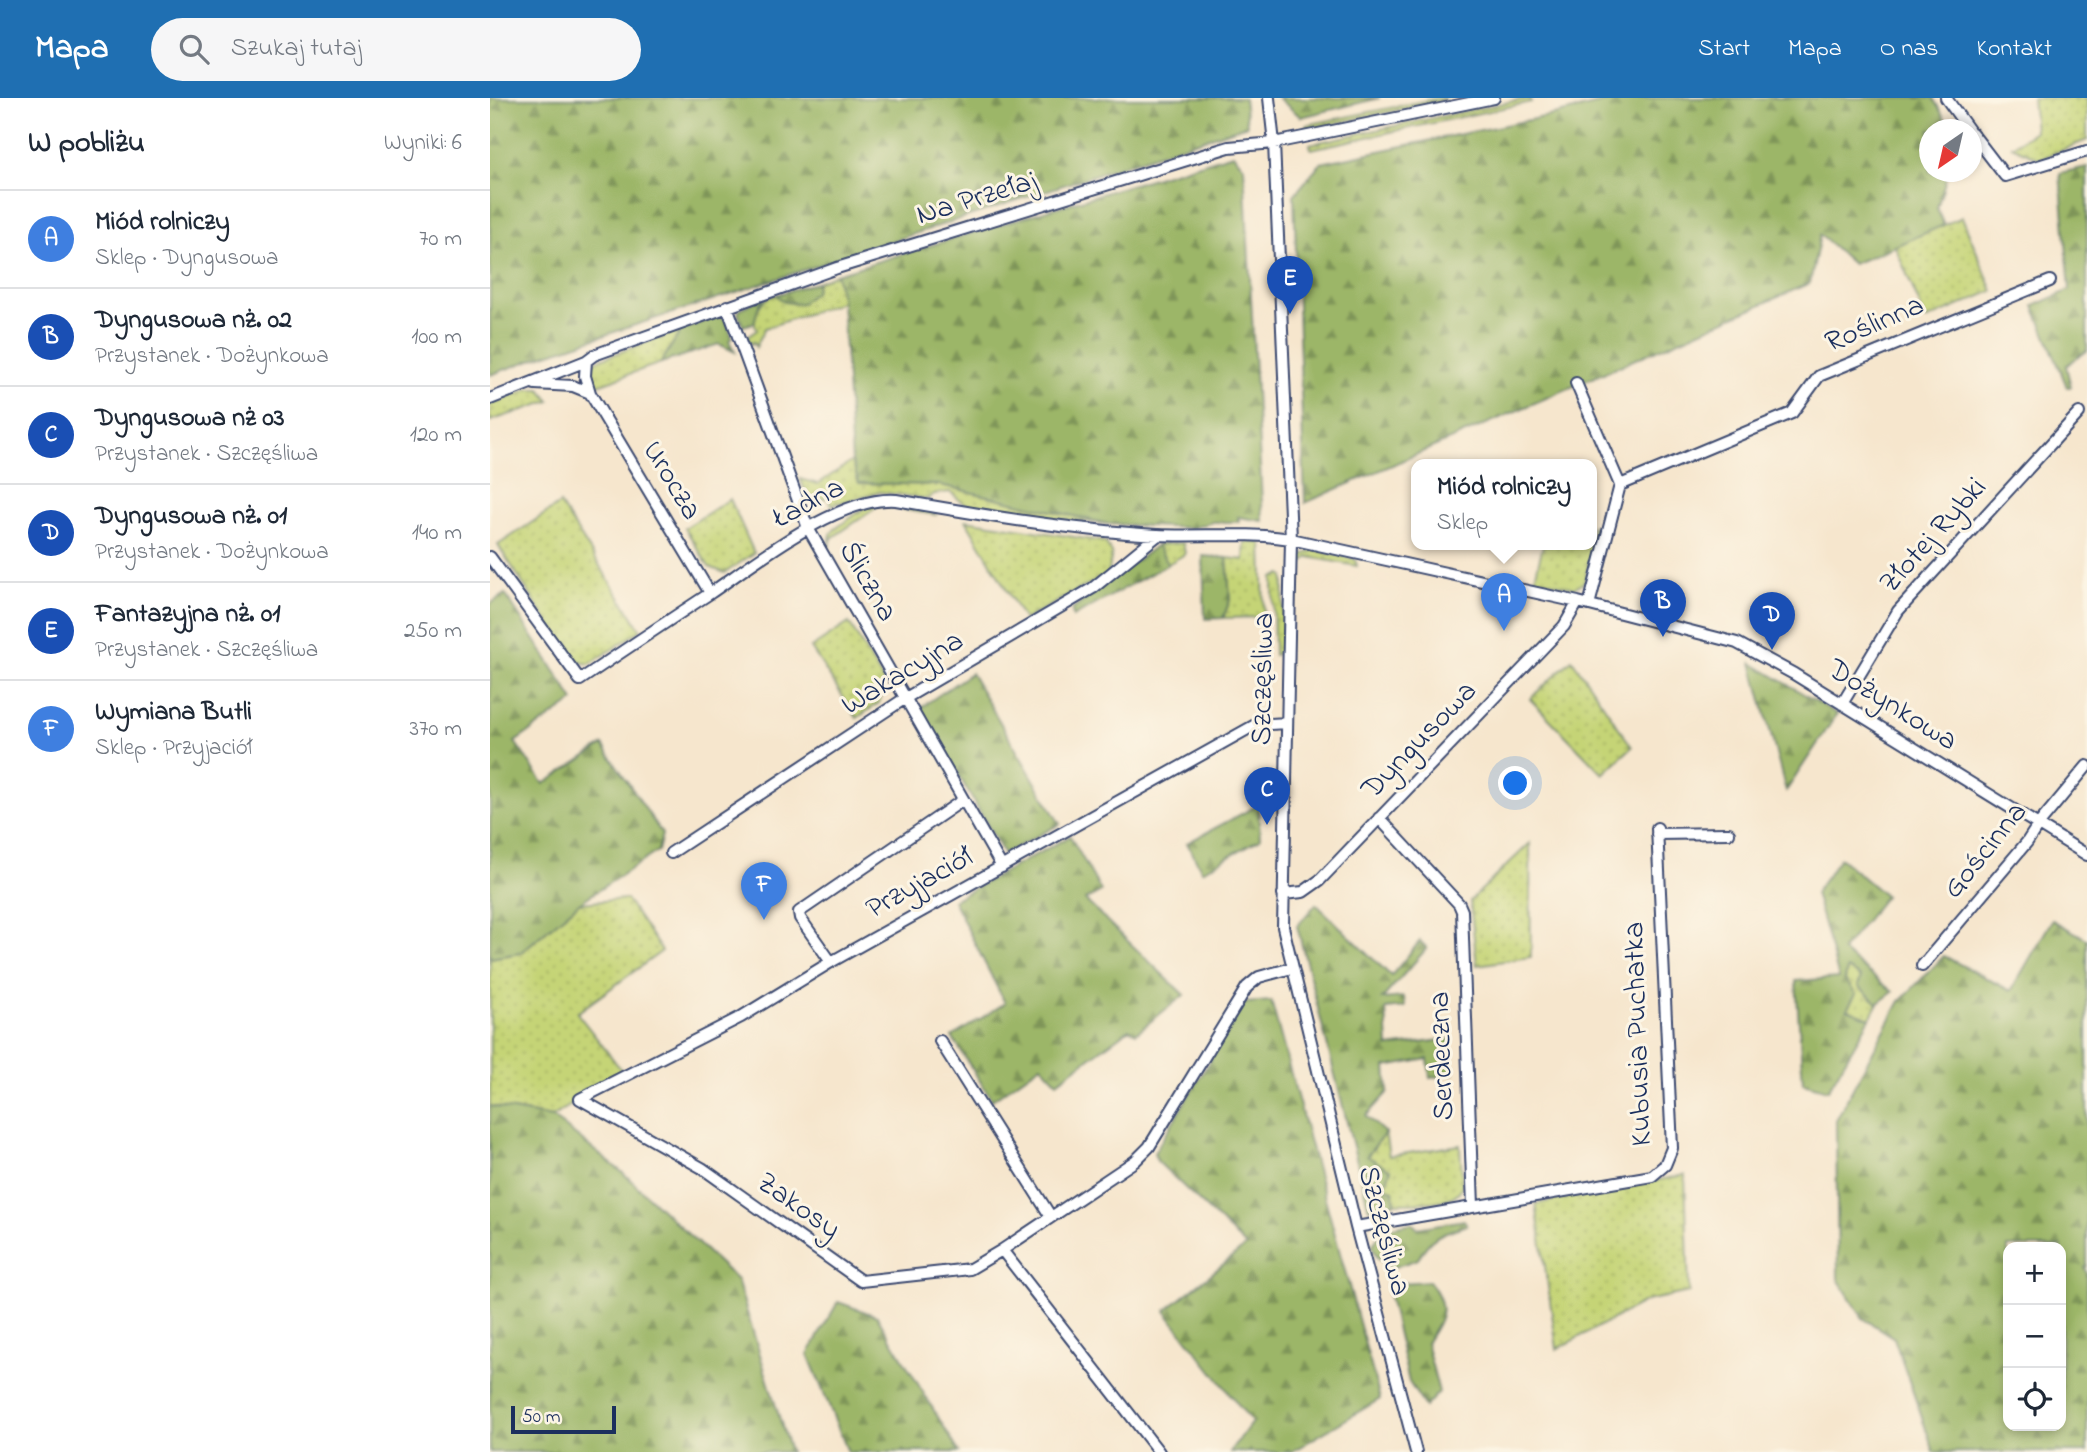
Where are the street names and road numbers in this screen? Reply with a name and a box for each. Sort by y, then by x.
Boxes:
street label: Na Przełaj [911,160,1044,238]
street label: Roślinna [1819,284,1931,366]
street label: Urocza [630,433,712,529]
street label: Ładna [765,467,853,542]
street label: Złotej Rybki [1870,468,1998,604]
street label: Śliczna [826,534,908,630]
street label: Szczęśliwa [1241,612,1287,746]
street label: Wakacyjna [833,620,973,728]
street label: Dożynkowa [1817,648,1966,763]
street label: Dyngusowa [1351,671,1488,811]
street label: Gościnna [1933,793,2039,909]
street label: Przyjaciół [858,836,983,931]
street label: Kubusia Puchatka [1613,921,1665,1147]
street label: Serdeczna [1419,991,1467,1121]
street label: Szczęśliwa [1345,1161,1421,1301]
street label: Zakosy [747,1162,849,1252]

